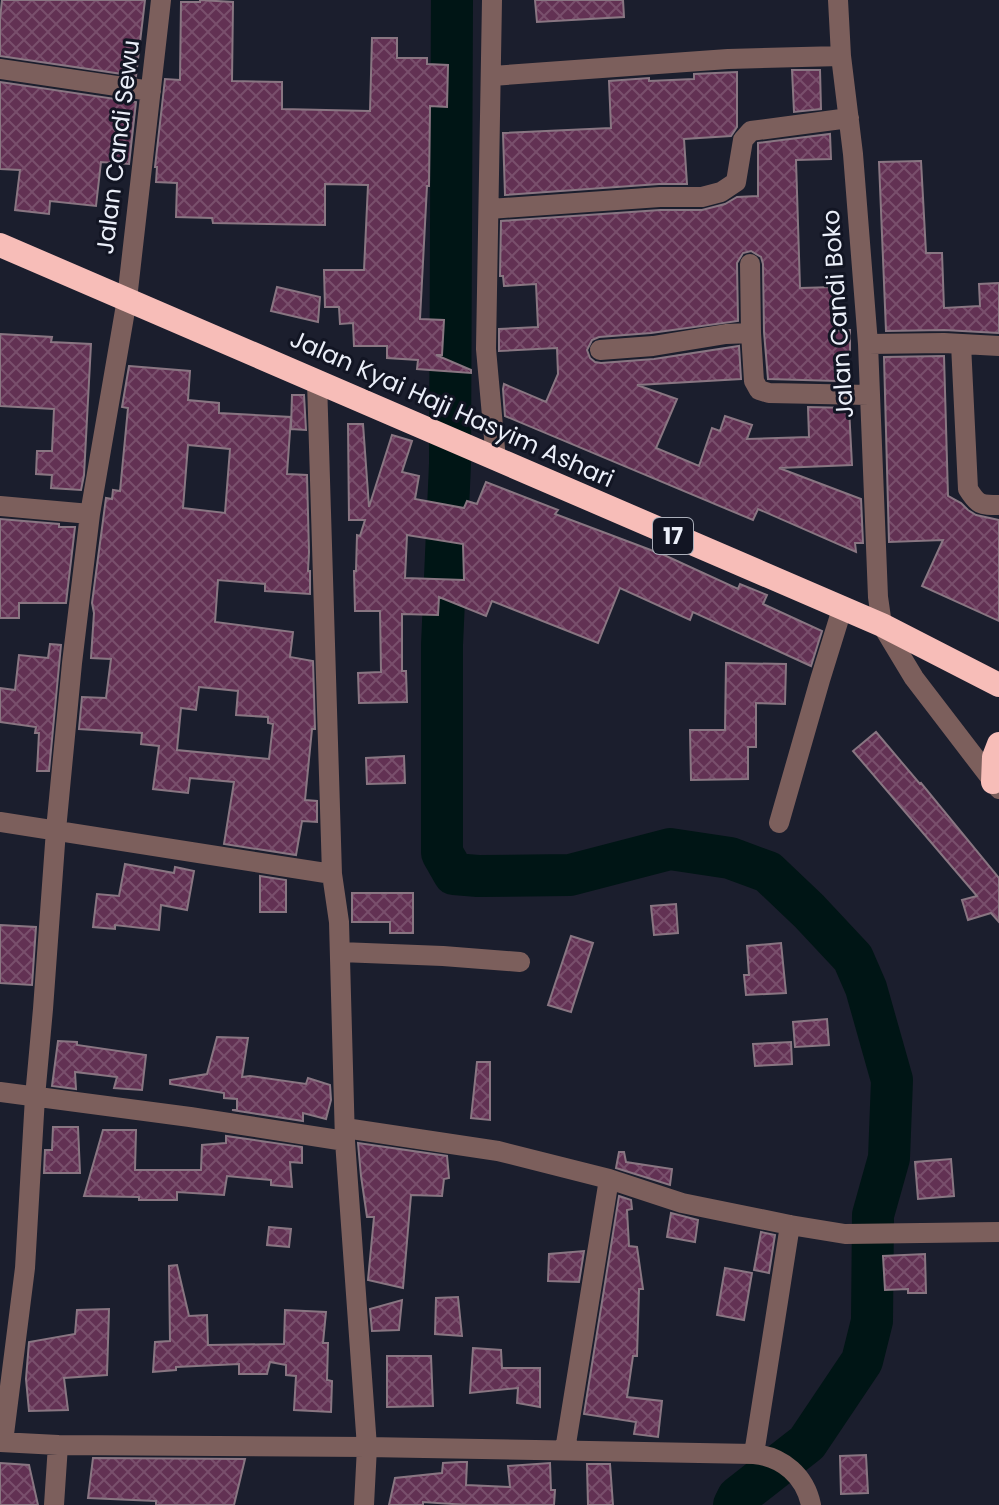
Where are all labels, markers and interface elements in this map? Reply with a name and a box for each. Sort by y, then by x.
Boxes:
street label: Jalan Candi Sewu [88,38,147,256]
street label: Jalan Candi Boko [814,208,861,420]
street label: Jalan Kyai Haji Hasyim Ashari [285,322,619,495]
road number: 17 [653,518,693,554]

